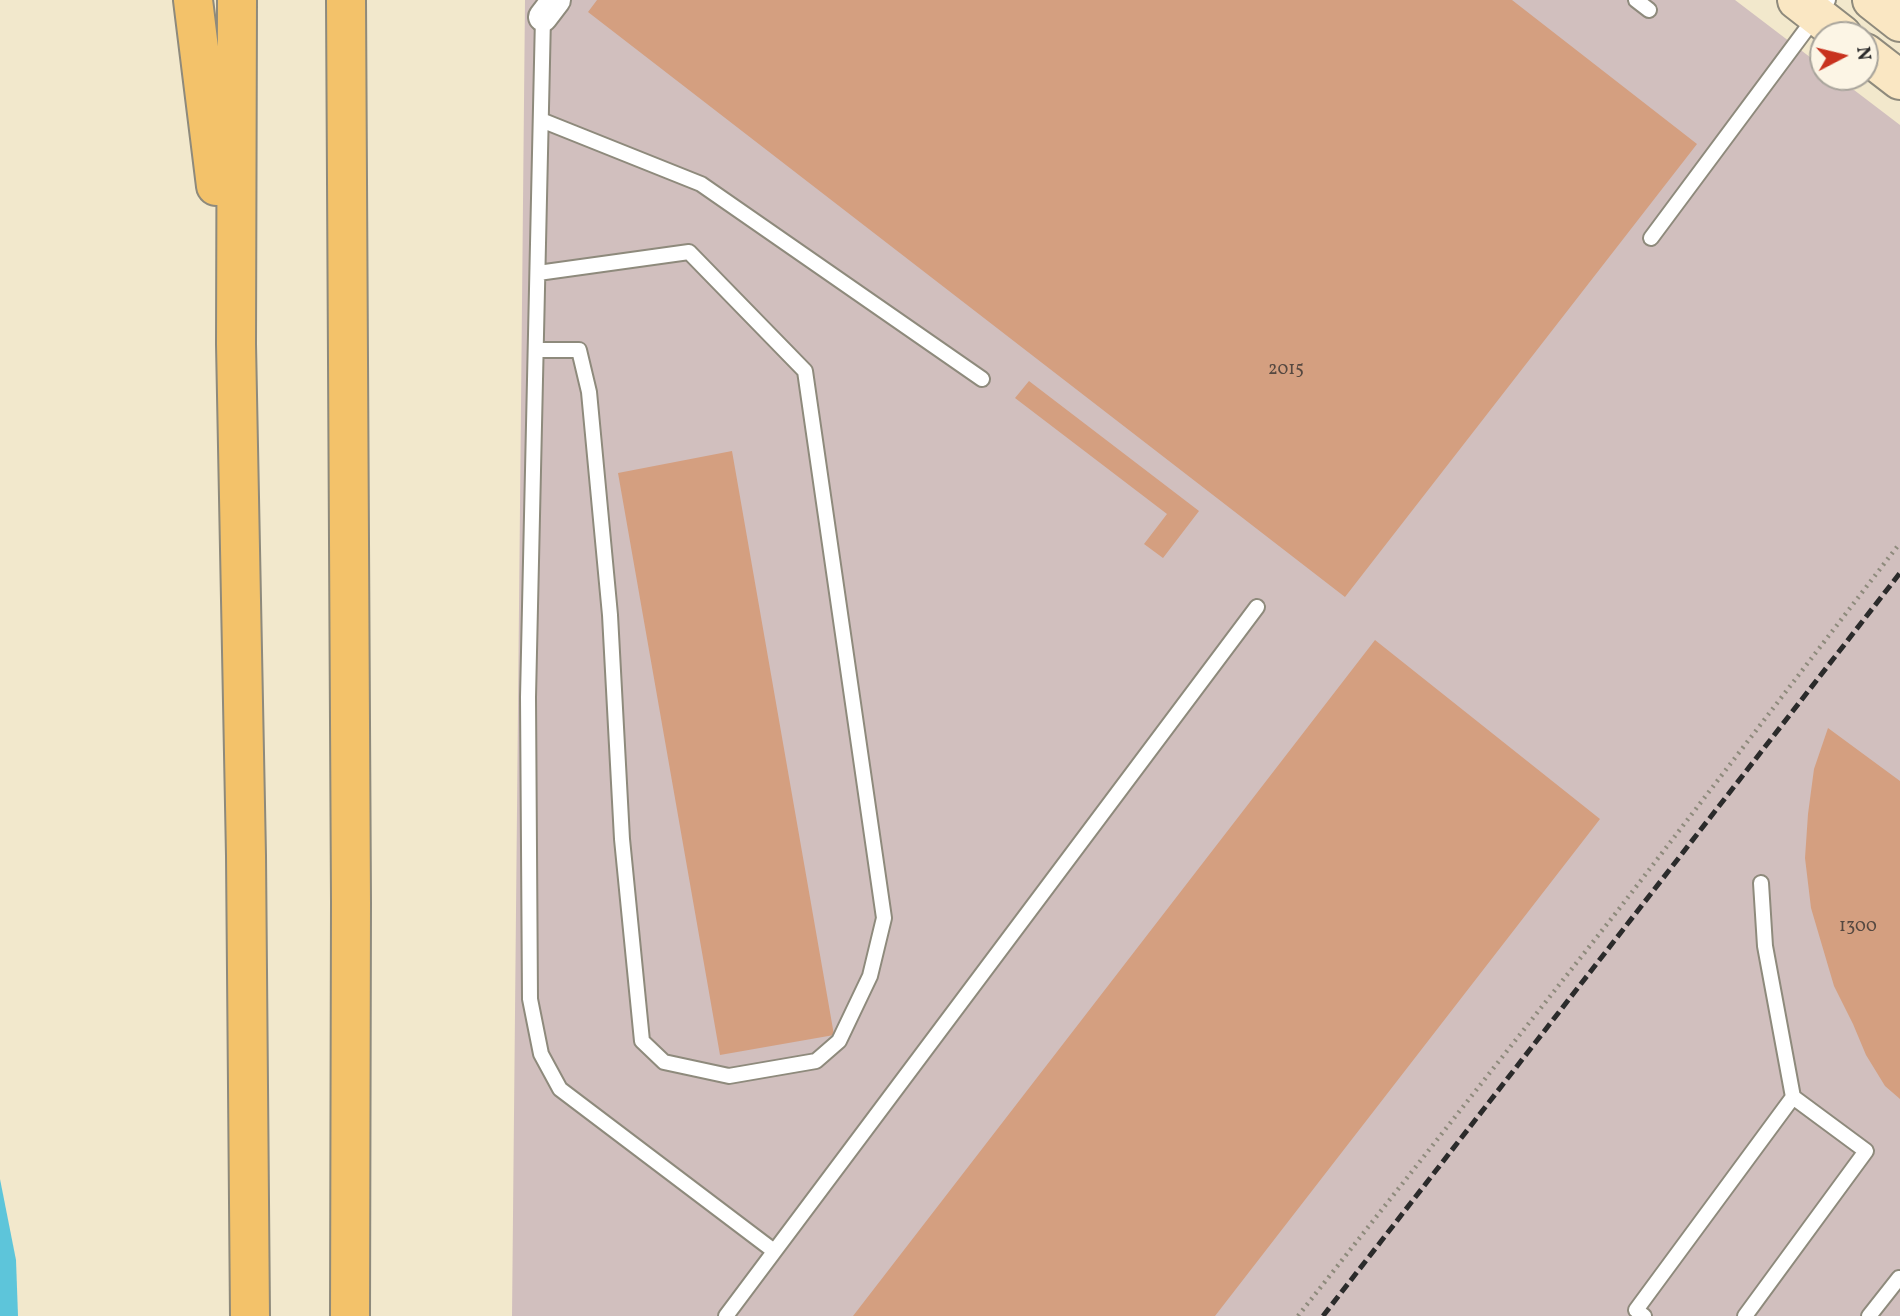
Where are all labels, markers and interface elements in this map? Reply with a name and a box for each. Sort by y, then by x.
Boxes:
north arrow [1809,21,1879,91]
text: N [1849,45,1877,62]
house number: 2015 [1268,360,1304,382]
house number: 1300 [1839,917,1877,939]

